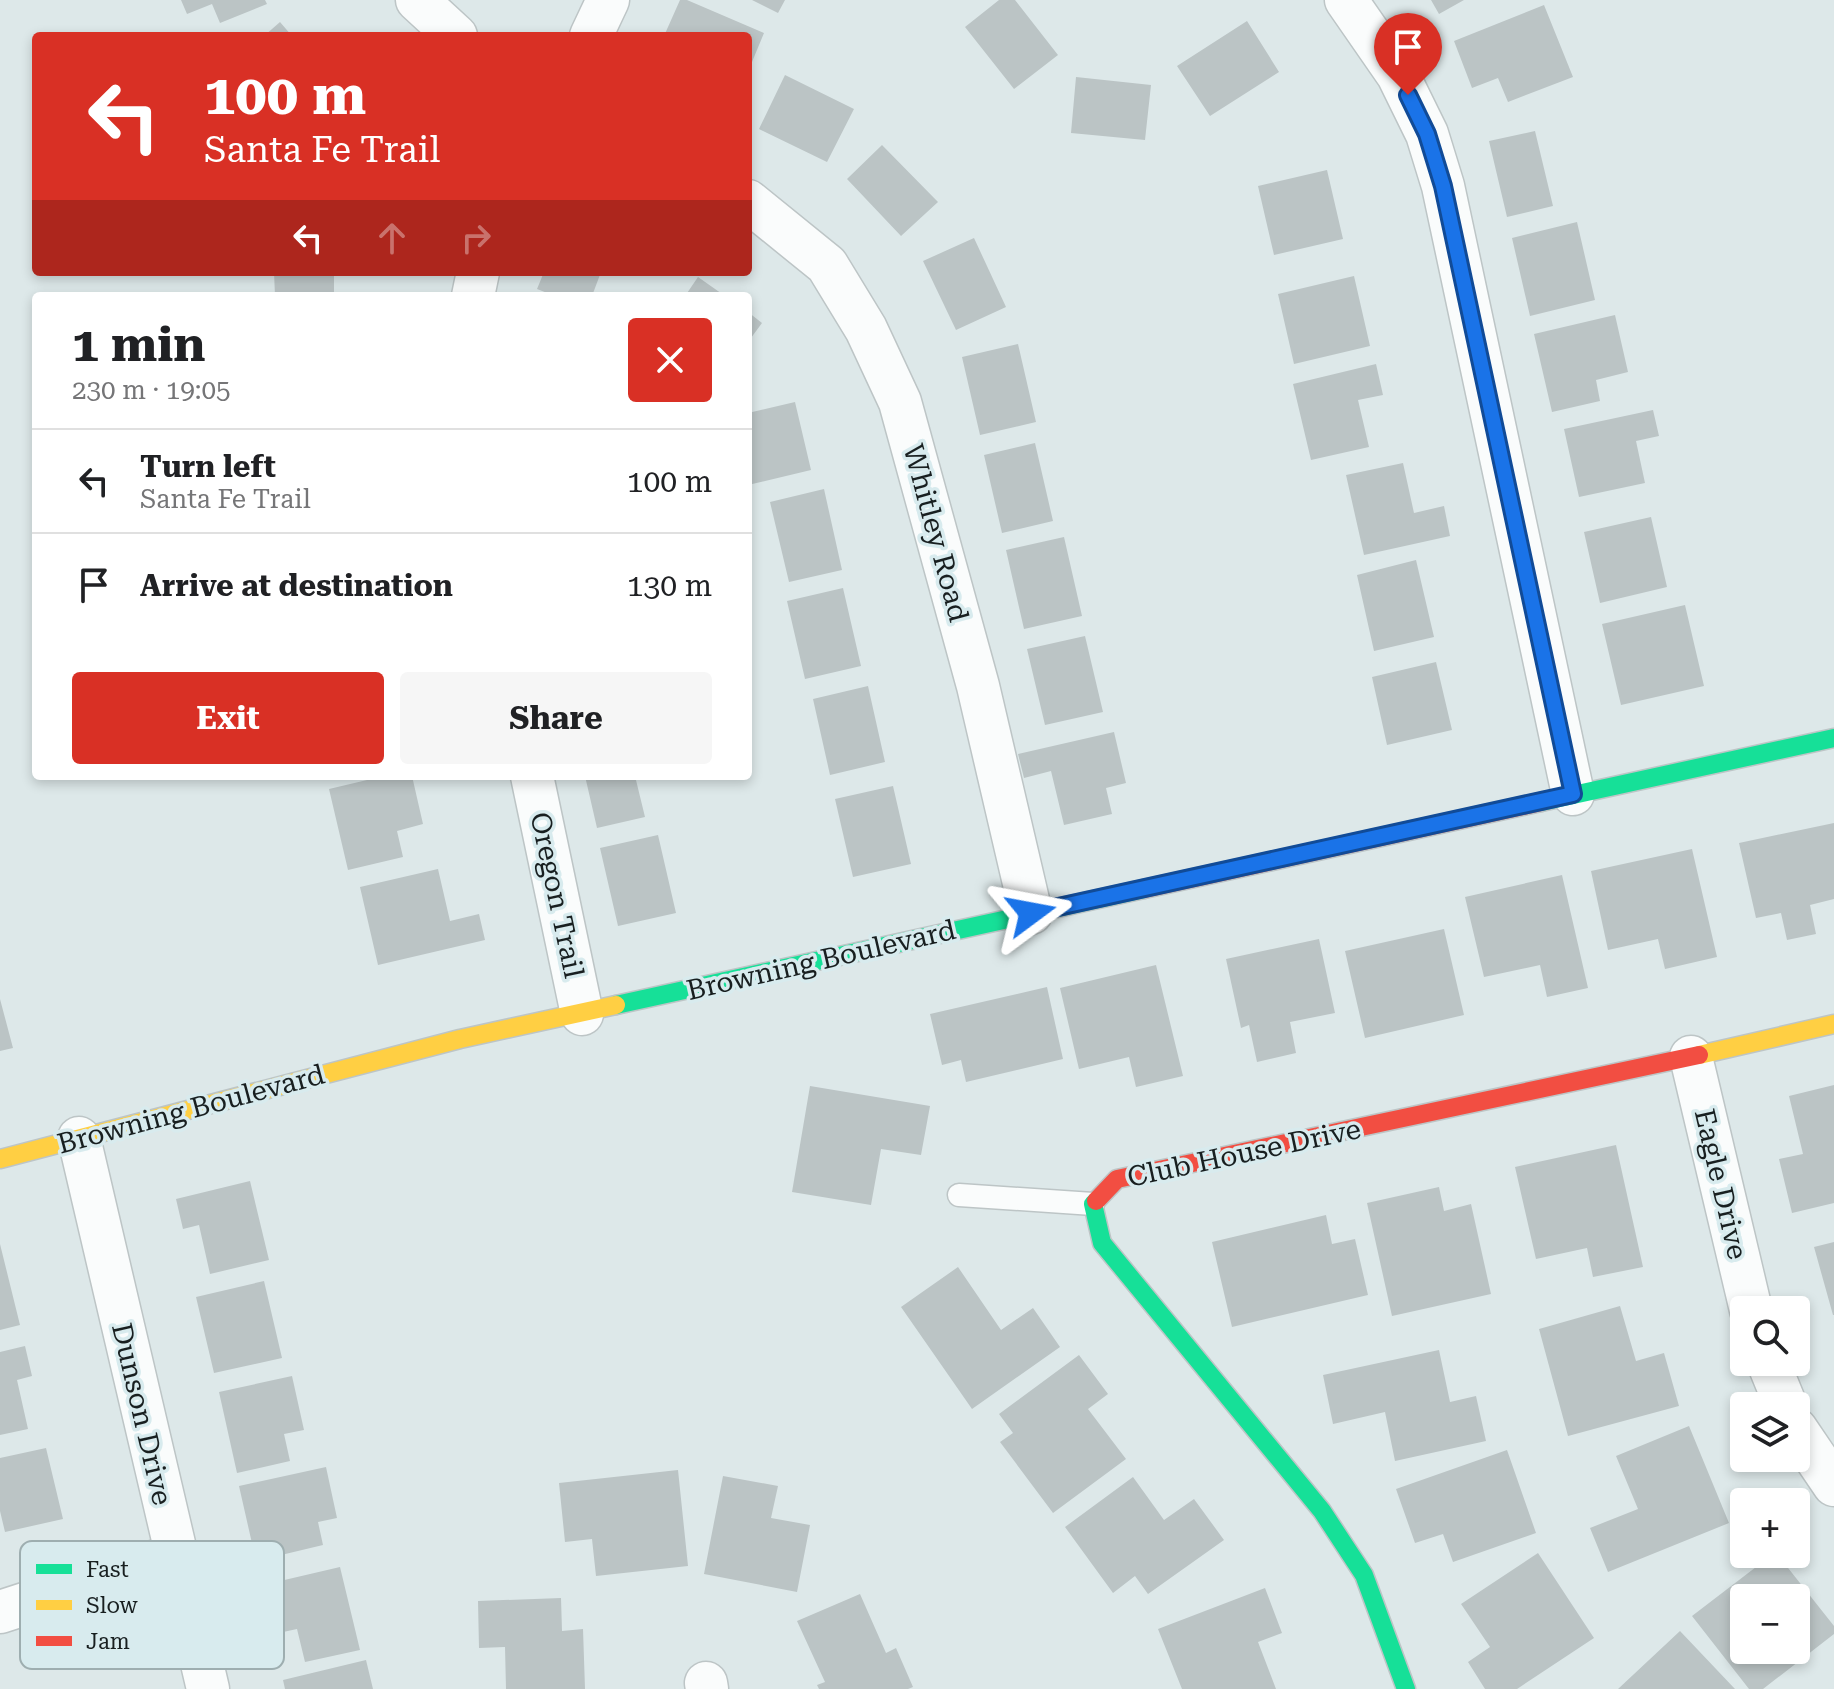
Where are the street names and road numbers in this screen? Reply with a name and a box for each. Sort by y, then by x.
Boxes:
street label: Whitley Road [896,441,976,625]
street label: Oregon Trail [523,809,591,981]
street label: Browning Boulevard [683,913,959,1007]
street label: Browning Boulevard [54,1057,328,1161]
street label: Eagle Drive [1688,1106,1754,1262]
street label: Club House Drive [1124,1112,1364,1194]
street label: Dunson Drive [105,1320,179,1508]

